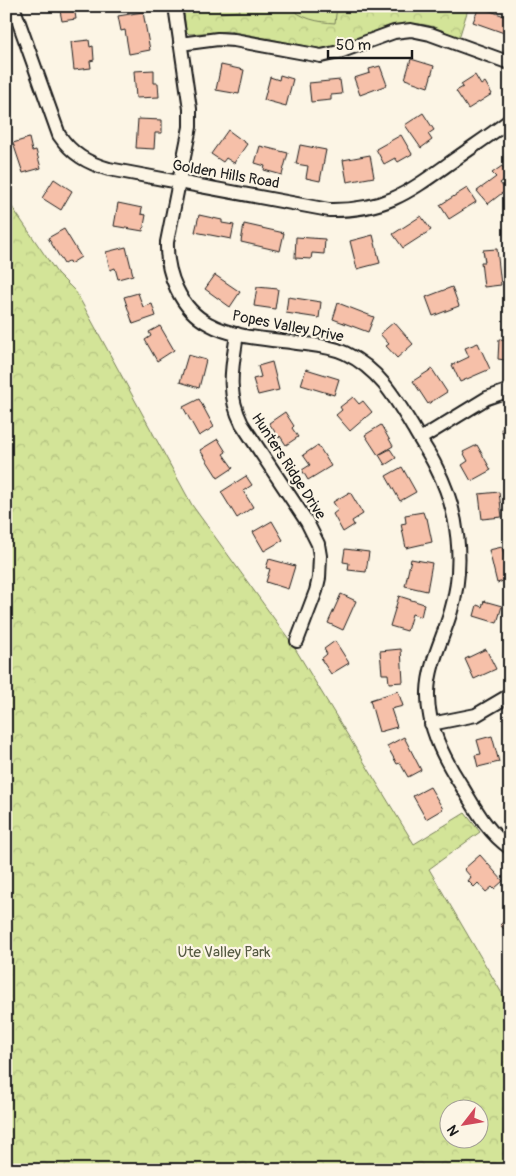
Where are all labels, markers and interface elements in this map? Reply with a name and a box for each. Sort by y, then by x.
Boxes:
scale bar [328,28,412,60]
text: 50 m [336,36,371,55]
street label: Golden Hills Road [171,156,281,193]
street label: Popes Valley Drive [231,306,346,347]
street label: Hunters Ridge Drive [247,410,330,524]
park label: Ute Valley Park [177,943,271,962]
north arrow [438,1098,488,1148]
text: N [444,1122,463,1139]

